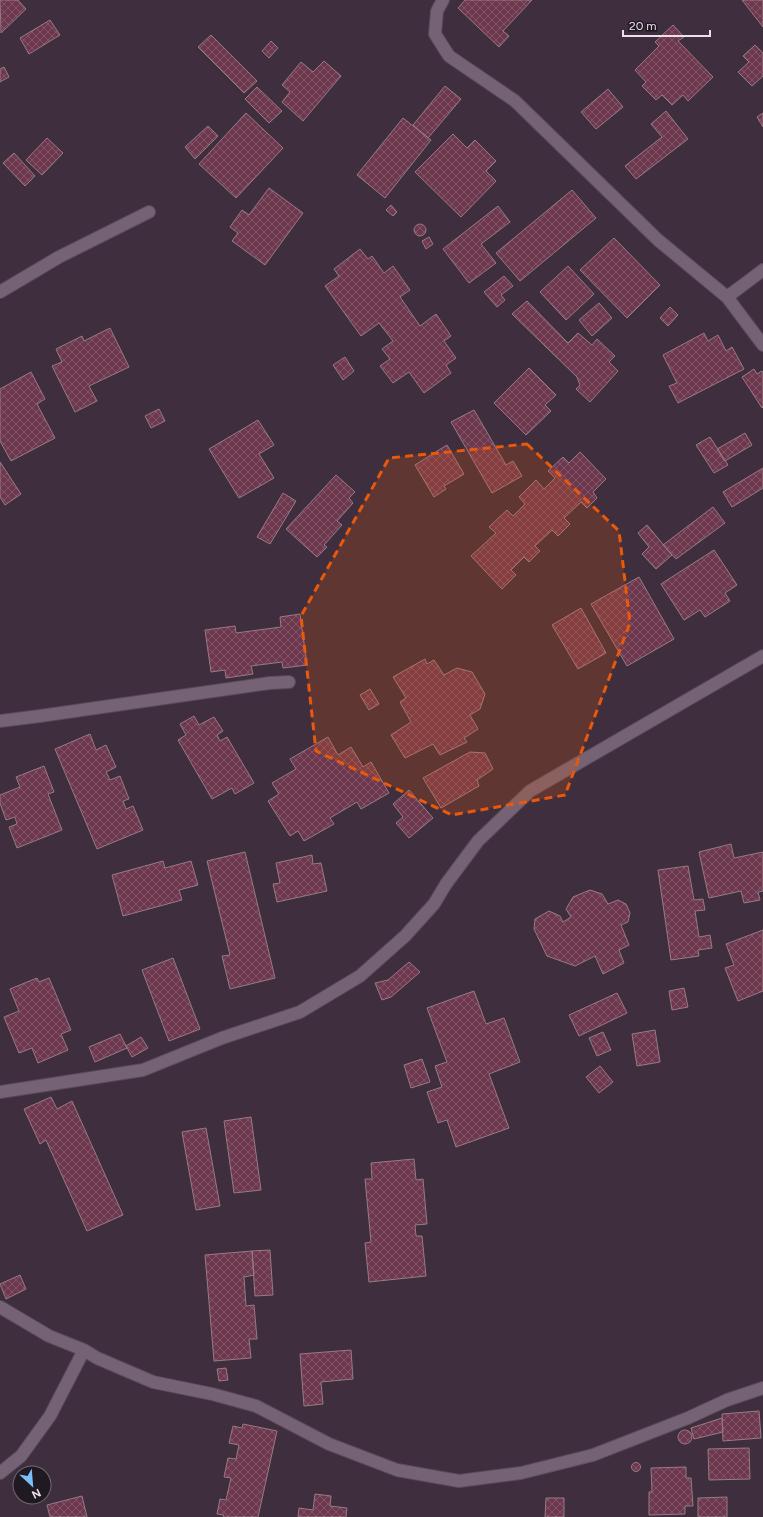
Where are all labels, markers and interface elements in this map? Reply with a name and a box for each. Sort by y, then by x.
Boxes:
scale bar [623,12,710,38]
text: 20 m [629,19,657,33]
north arrow [12,1465,52,1505]
text: N [29,1486,43,1501]

